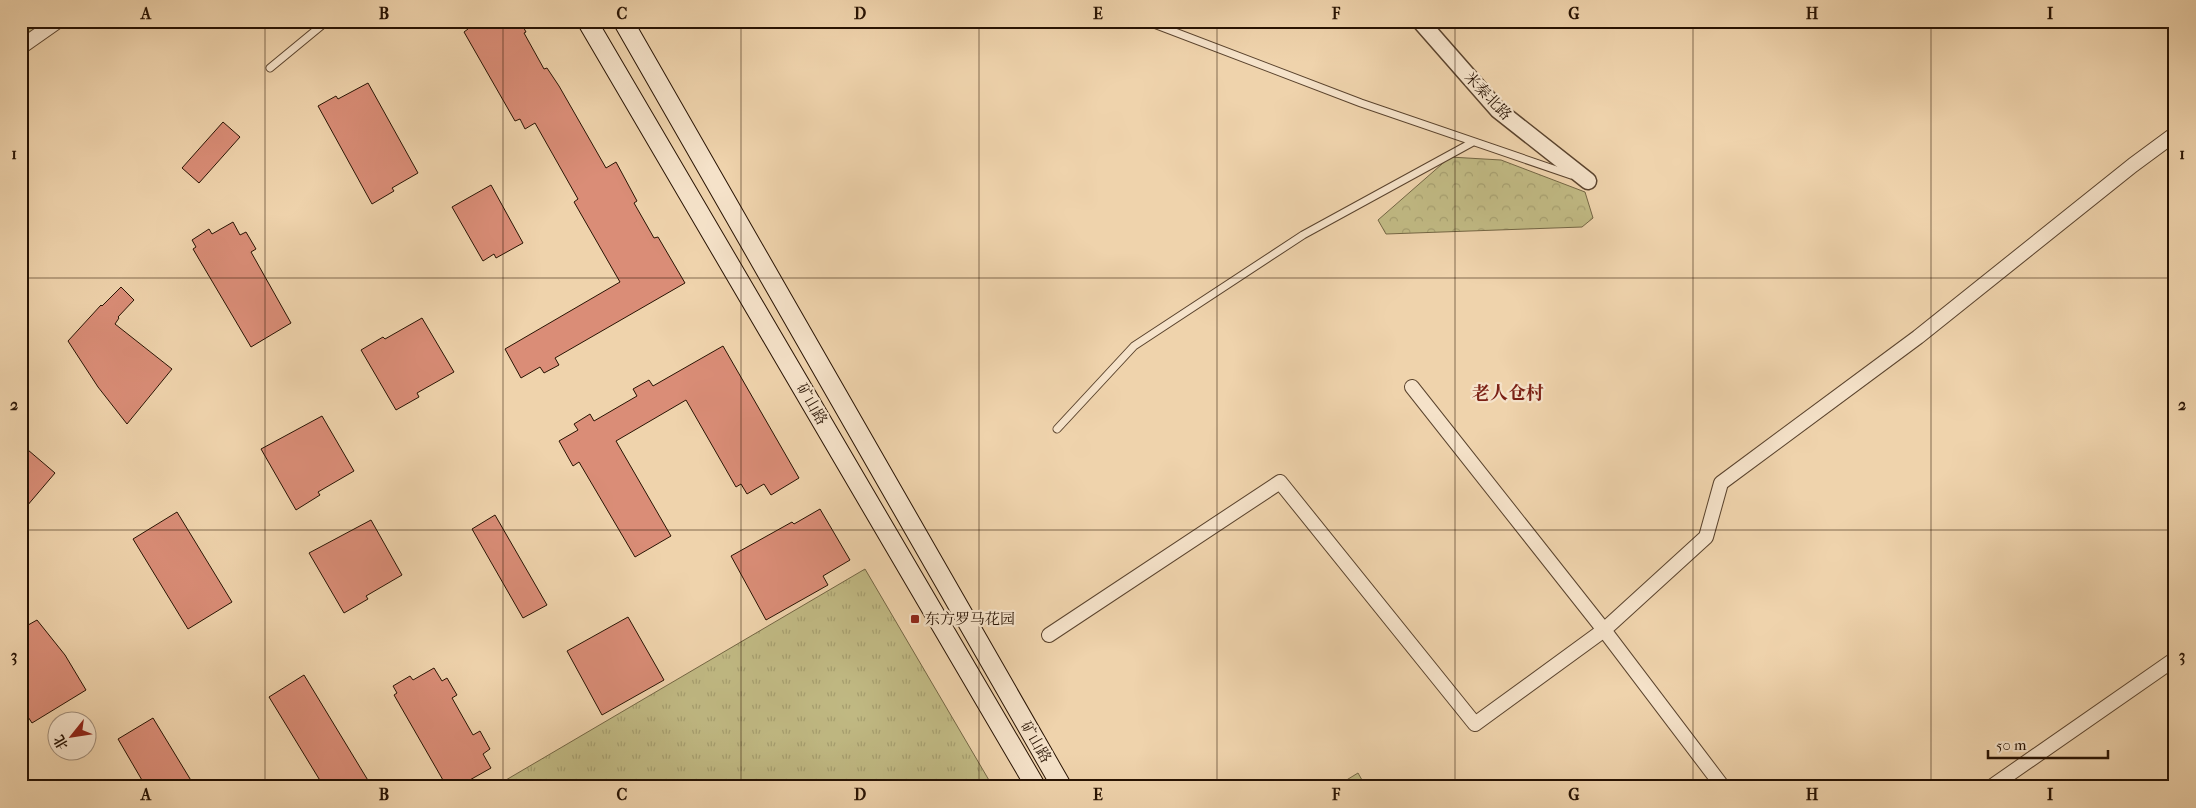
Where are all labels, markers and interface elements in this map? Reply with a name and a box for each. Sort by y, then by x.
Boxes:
text: A [140,4,152,23]
text: B [379,4,389,23]
text: C [617,4,628,23]
text: D [854,4,866,23]
text: E [1093,4,1103,23]
text: F [1331,4,1341,23]
text: G [1568,4,1580,23]
text: H [1806,4,1819,23]
text: I [2047,4,2054,23]
street label: 米秦北路 [1461,68,1515,124]
text: 1 [11,144,17,163]
text: 1 [2179,144,2185,163]
street label: 矿山路 [793,380,831,428]
district label: 老人仓村 [1472,383,1544,404]
text: 2 [10,395,18,414]
text: 2 [2178,395,2186,414]
place label: 东方罗马花园 [925,610,1015,628]
marker: 东方罗马花园 [909,613,921,625]
text: 3 [11,646,17,666]
text: 3 [2179,646,2185,666]
north arrow [48,710,98,760]
street label: 矿山路 [1017,718,1055,766]
scale bar [1988,728,2108,760]
text: 北 [50,732,72,753]
text: 50 m [1996,736,2027,754]
text: A [140,785,152,804]
text: B [379,785,389,804]
text: C [617,785,628,804]
text: D [854,785,866,804]
text: E [1093,785,1103,804]
text: F [1331,785,1341,804]
text: G [1568,785,1580,804]
text: H [1806,785,1819,804]
text: I [2047,785,2054,804]

